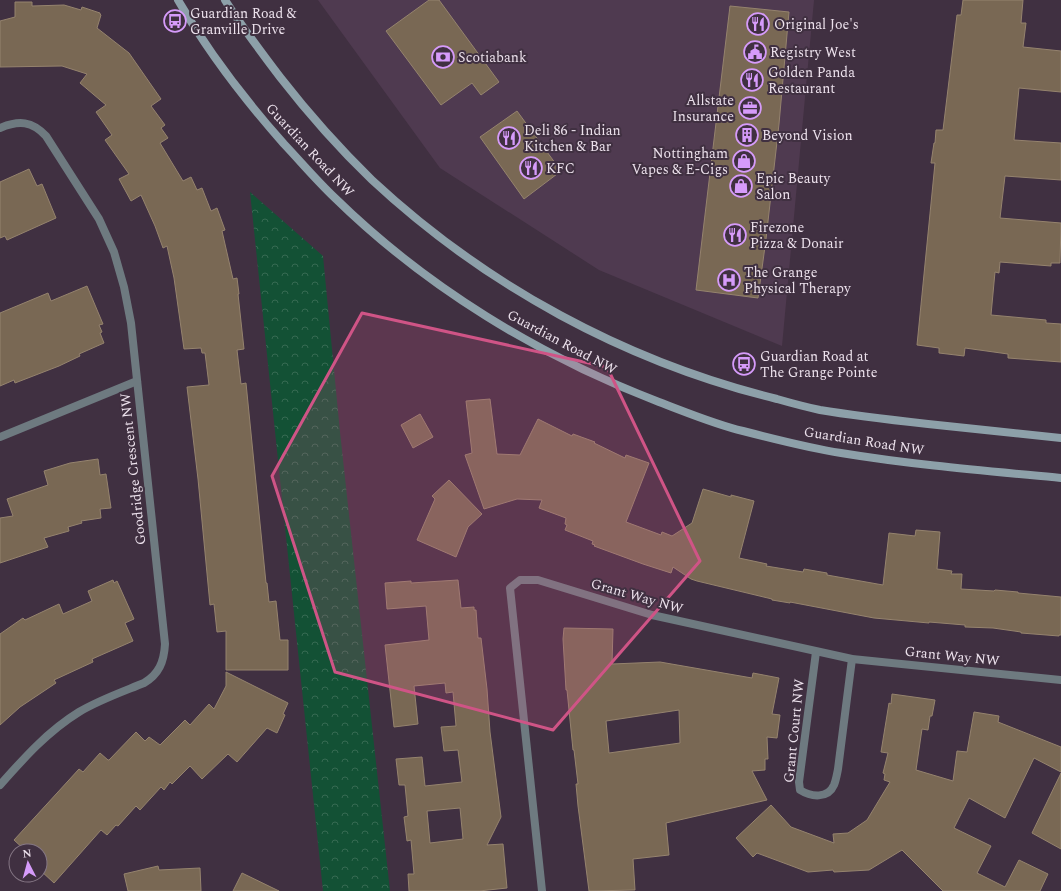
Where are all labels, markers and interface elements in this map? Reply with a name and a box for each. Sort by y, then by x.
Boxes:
place label: Guardian Road & Granville Drive [190,3,297,40]
bus stop icon: Guardian Road & Granville Drive [162,8,188,34]
restaurant icon: Original Joe's [745,11,771,37]
place label: Original Joe's [774,14,859,35]
public building icon: Registry West [742,39,768,65]
place label: Registry West [770,42,856,63]
bank icon: Scotiabank [430,44,456,70]
place label: Scotiabank [458,47,527,68]
place label: Golden Panda Restaurant [768,62,855,99]
restaurant icon: Golden Panda Restaurant [739,67,765,93]
place label: Allstate Insurance [672,90,734,127]
office icon: Allstate Insurance [737,95,763,121]
street label: Guardian Road NW [261,98,359,202]
place label: Deli 86 - Indian Kitchen & Bar [524,120,621,157]
building icon: Beyond Vision [734,122,760,148]
restaurant icon: Deli 86 - Indian Kitchen & Bar [496,125,522,151]
place label: Beyond Vision [762,125,853,146]
place label: Nottingham Vapes & E-Cigs [631,143,728,180]
shop icon: Nottingham Vapes & E-Cigs [731,148,757,174]
restaurant icon: KFC [518,155,544,181]
place label: KFC [546,158,575,179]
place label: Epic Beauty Salon [756,168,832,205]
shop icon: Epic Beauty Salon [728,173,754,199]
place label: Firezone Pizza & Donair [750,217,844,254]
restaurant icon: Firezone Pizza & Donair [722,222,748,248]
place label: The Grange Physical Therapy [744,262,852,299]
hospital icon: The Grange Physical Therapy [716,267,742,293]
street label: Guardian Road NW [503,304,621,380]
place label: Guardian Road at The Grange Pointe [760,346,878,383]
bus stop icon: Guardian Road at The Grange Pointe [731,351,757,377]
street label: Goodridge Crescent NW [115,392,151,546]
street label: Guardian Road NW [802,421,926,461]
street label: Grant Way NW [588,573,686,619]
street label: Grant Way NW [904,641,1001,671]
street label: Grant Court NW [778,678,810,784]
north arrow [8,843,48,883]
text: N [22,845,32,862]

